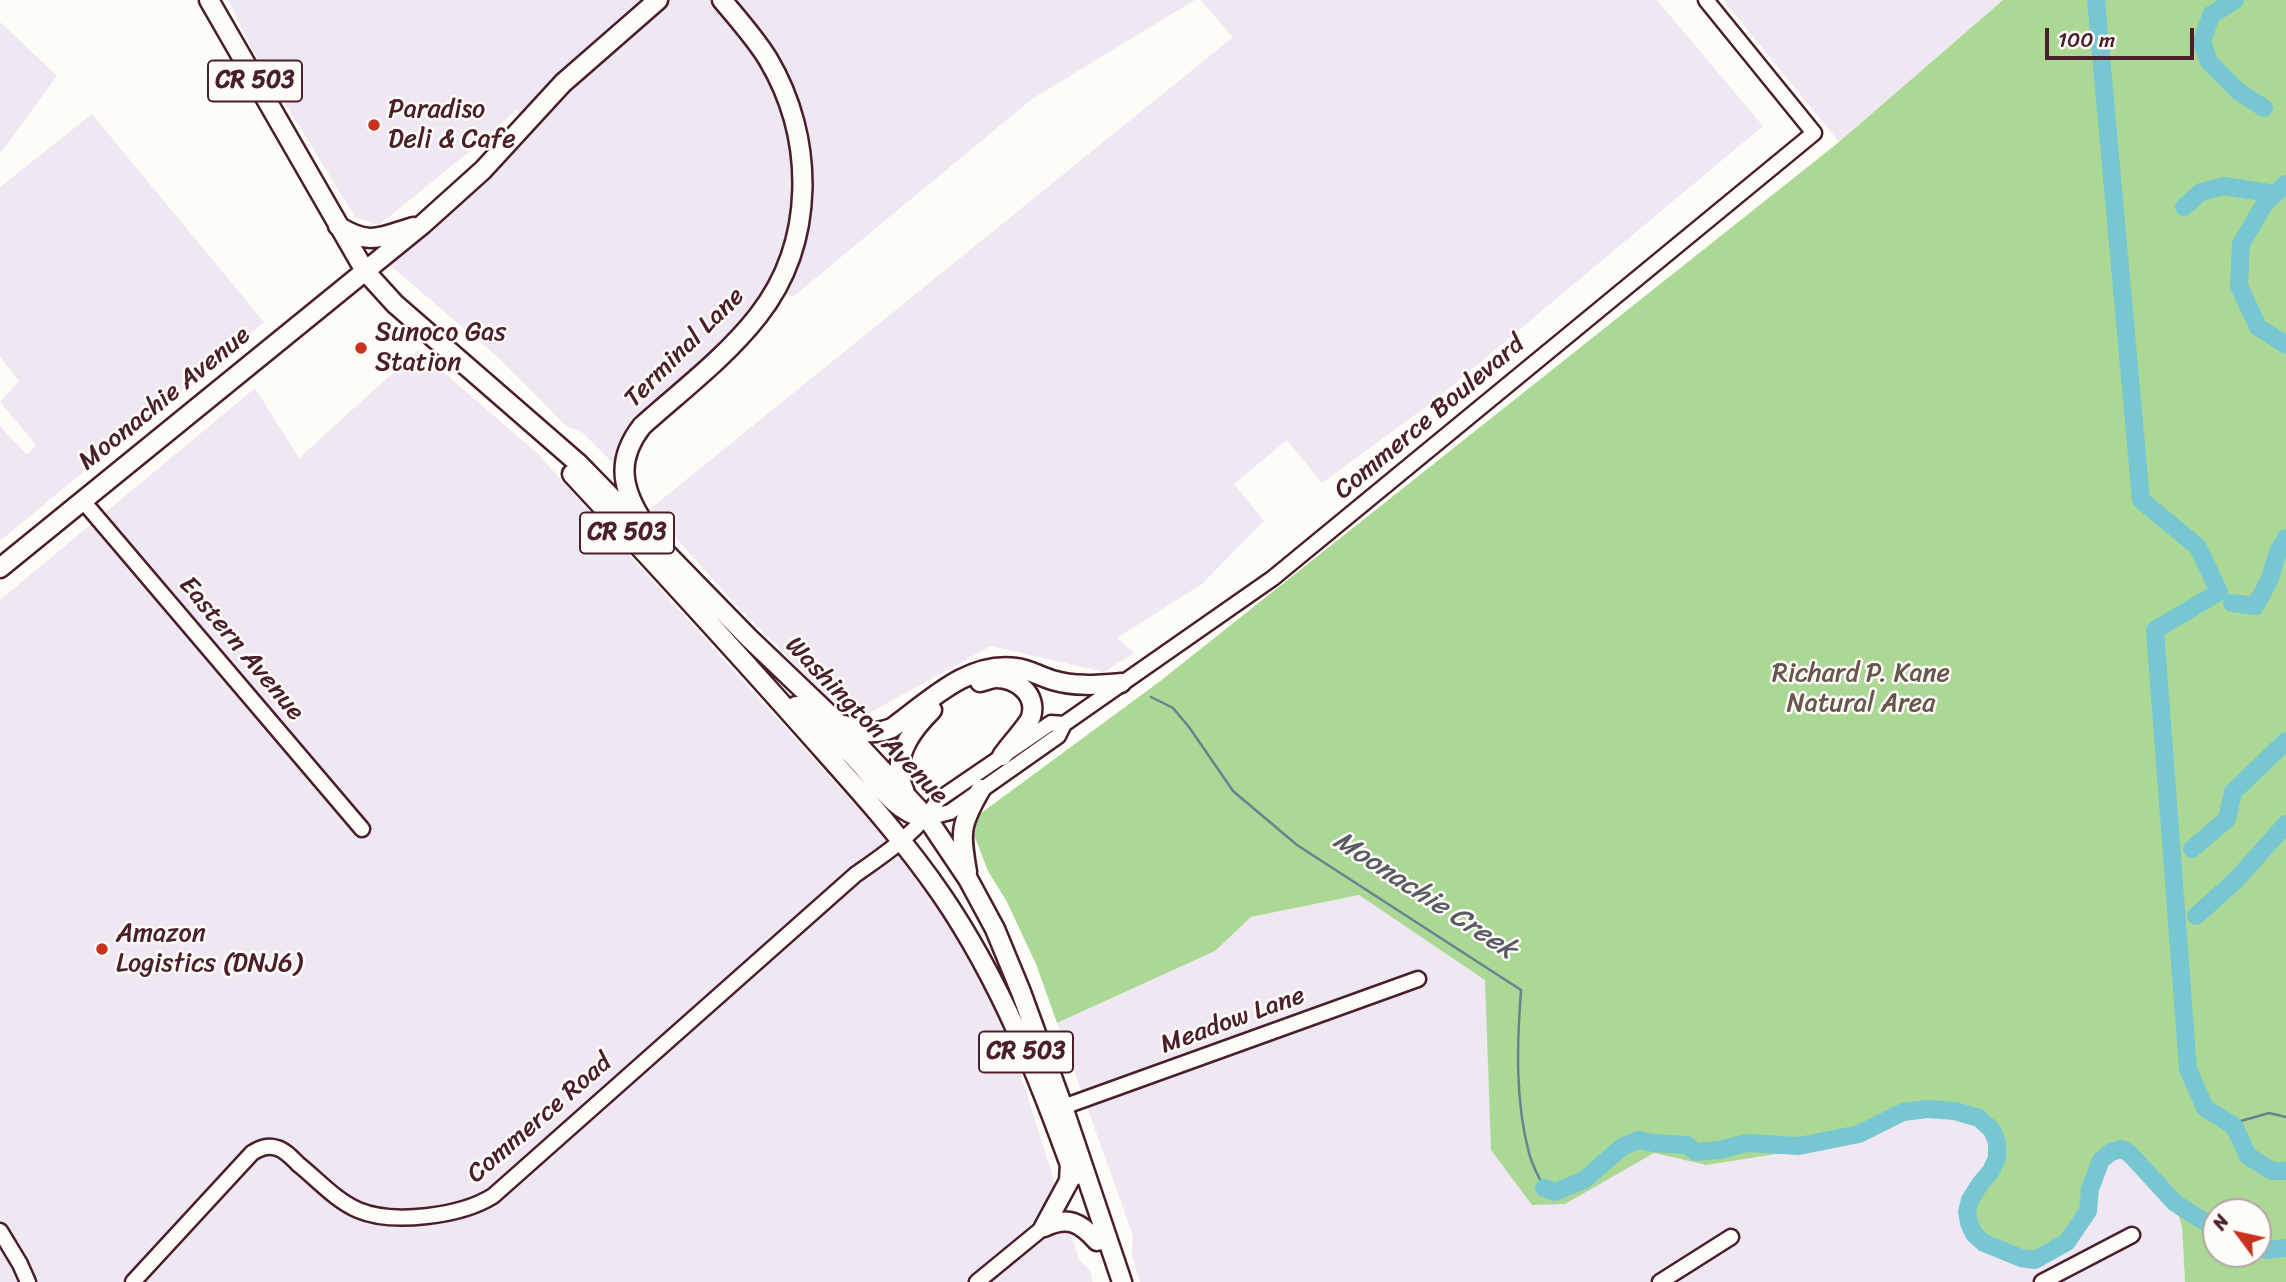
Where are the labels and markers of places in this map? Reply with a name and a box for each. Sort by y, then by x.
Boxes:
place label: Paradiso Deli & Cafe [388,94,516,156]
marker: Paradiso Deli & Cafe [366,117,382,133]
place label: Sunoco Gas Station [375,317,506,378]
marker: Sunoco Gas Station [353,340,369,356]
place label: Amazon Logistics (DNJ6) [116,918,302,979]
marker: Amazon Logistics (DNJ6) [94,941,110,957]

